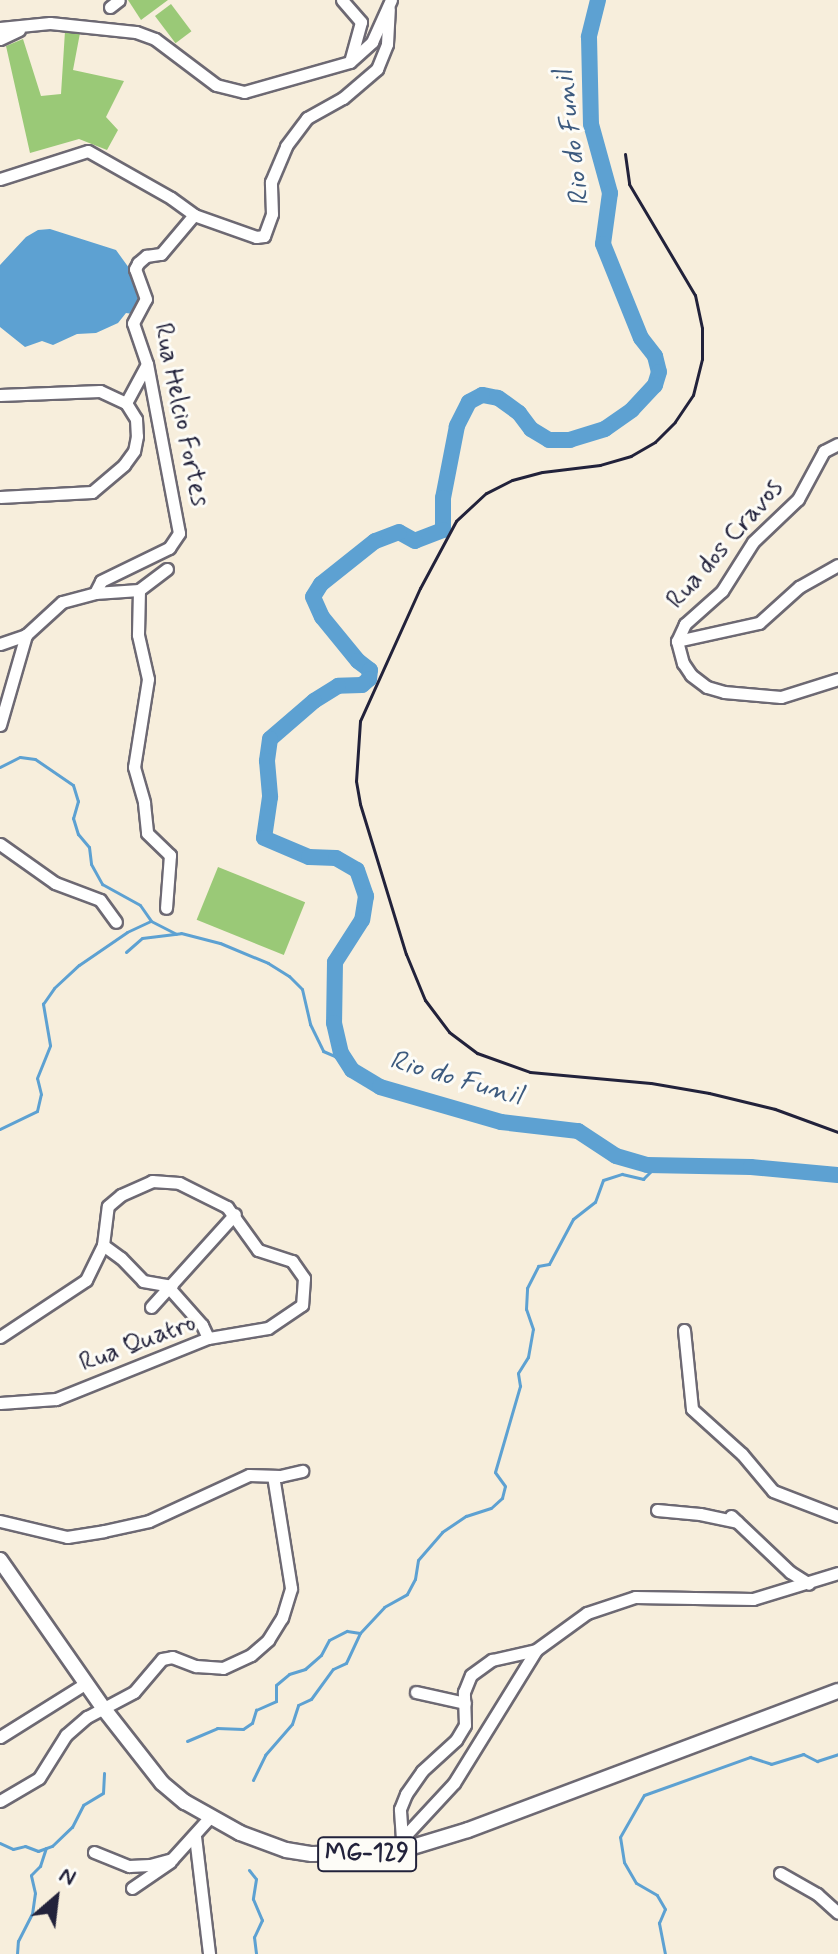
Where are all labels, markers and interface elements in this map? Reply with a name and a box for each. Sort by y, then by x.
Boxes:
water label: Rio do Funil [548,71,598,205]
street label: Rua Helcio Fortes [145,320,215,510]
street label: Rua dos Cravos [660,473,792,617]
water label: Rio do Funil [389,1045,523,1113]
street label: Rua Quatro [77,1308,199,1380]
road number: MG-129 [317,1834,417,1874]
north arrow [16,1858,96,1938]
text: N [54,1861,80,1893]

